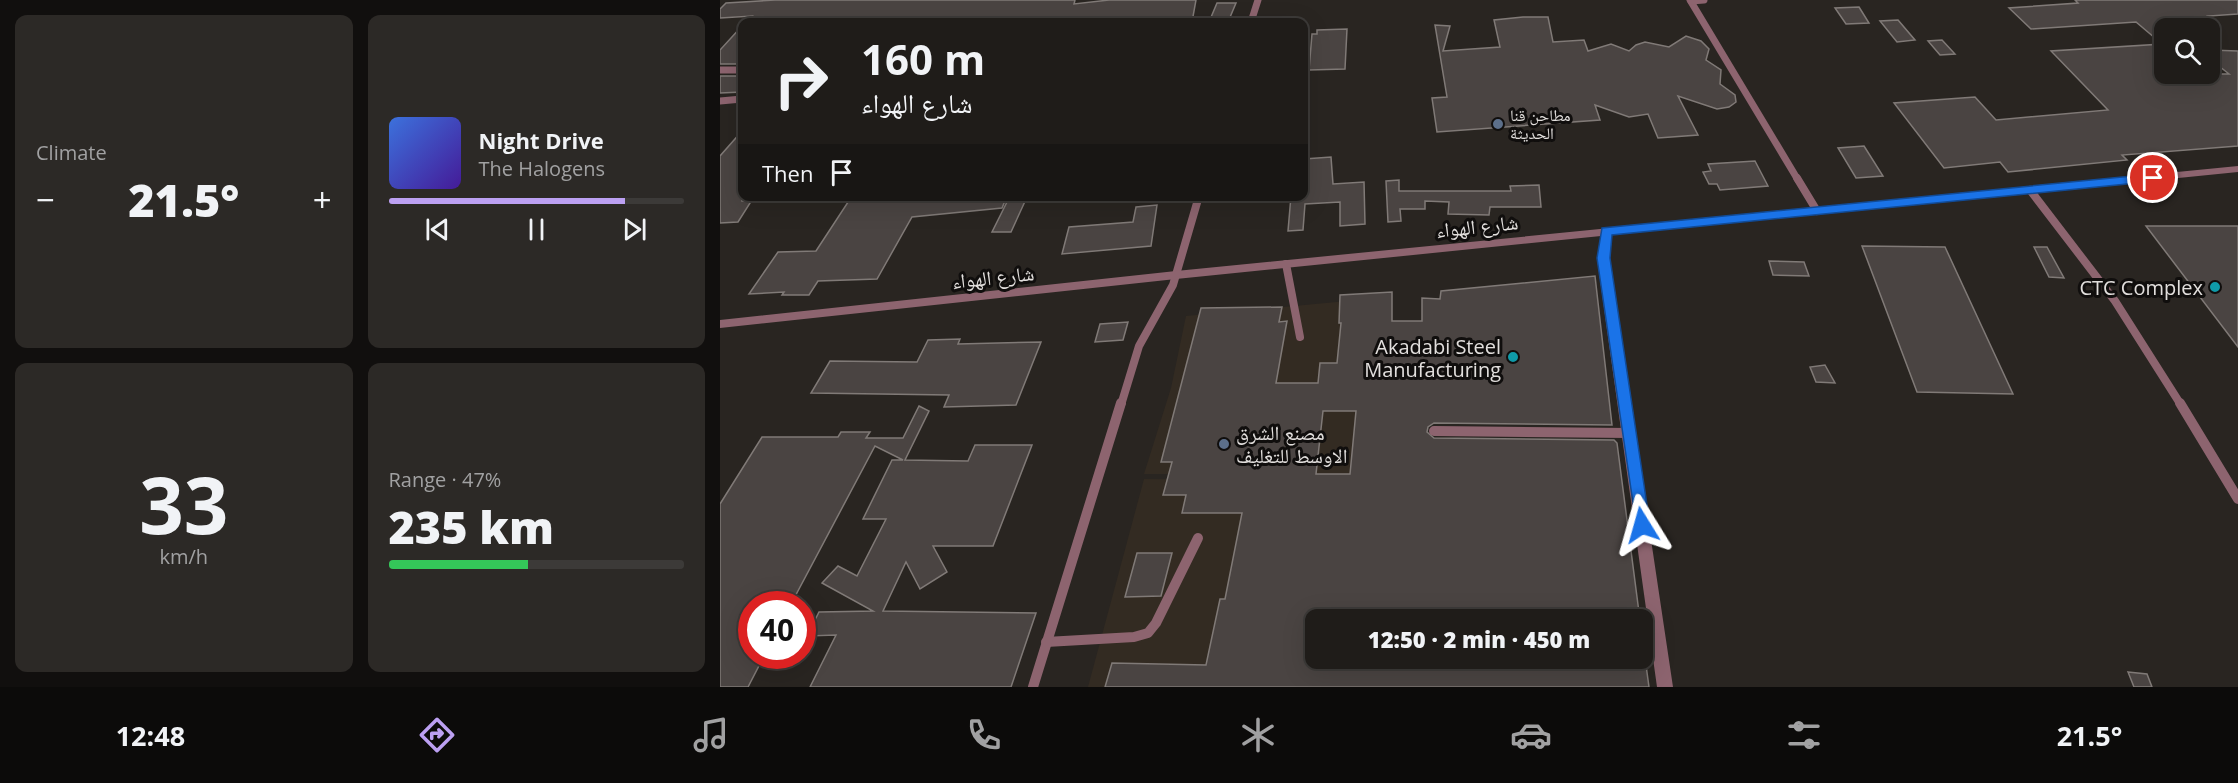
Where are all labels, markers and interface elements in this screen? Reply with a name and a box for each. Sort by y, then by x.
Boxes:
map controls [2154,18,2220,84]
button: search [2154,18,2220,84]
text: 160 m [861,30,985,87]
icon: right [762,42,840,120]
text: شارع الهواء [861,84,973,121]
place label: مطاحن قنا الحديثة [1510,104,1571,144]
marker: مطاحن قنا الحديثة [1491,117,1505,131]
text: Night Drive [479,125,604,155]
text: Climate [36,139,107,166]
pin [2127,152,2178,203]
text: The Halogens [479,155,605,182]
icon: arrive [825,156,858,189]
text: Then [762,158,813,188]
icon: arrive [2136,161,2169,194]
text: 21.5° [128,169,239,230]
text: − [36,177,55,222]
text: + [313,177,332,222]
street label: شارع الهواء [1434,208,1520,244]
icon: previous [421,213,454,246]
icon: pause [520,213,553,246]
icon: next [618,213,651,246]
street label: شارع الهواء [950,259,1036,295]
place label: CTC Complex [2079,274,2204,301]
marker: CTC Complex [2208,280,2222,294]
place label: Akadabi Steel Manufacturing [1364,333,1501,383]
marker: Akadabi Steel Manufacturing [1506,350,1520,364]
place label: مصنع الشرق الاوسط للتغليف [1236,419,1347,469]
marker: مصنع الشرق الاوسط للتغليف [1217,437,1231,451]
text: 33 [139,451,228,557]
text: Range · 47% [389,466,501,493]
position arrow [1610,493,1674,557]
text: 235 km [389,496,554,557]
text: km/h [159,543,208,570]
speed limit sign: 40 [738,591,816,669]
text: 12:50 · 2 min · 450 m [1368,624,1590,654]
icon: directions [416,714,458,756]
icon: music [690,714,732,756]
icon: phone [963,714,1005,756]
icon: climate [1237,714,1279,756]
icon: car [1510,714,1552,756]
icon: filters [1783,714,1825,756]
text: 12:48 [116,717,185,754]
text: 21.5° [2057,717,2122,754]

